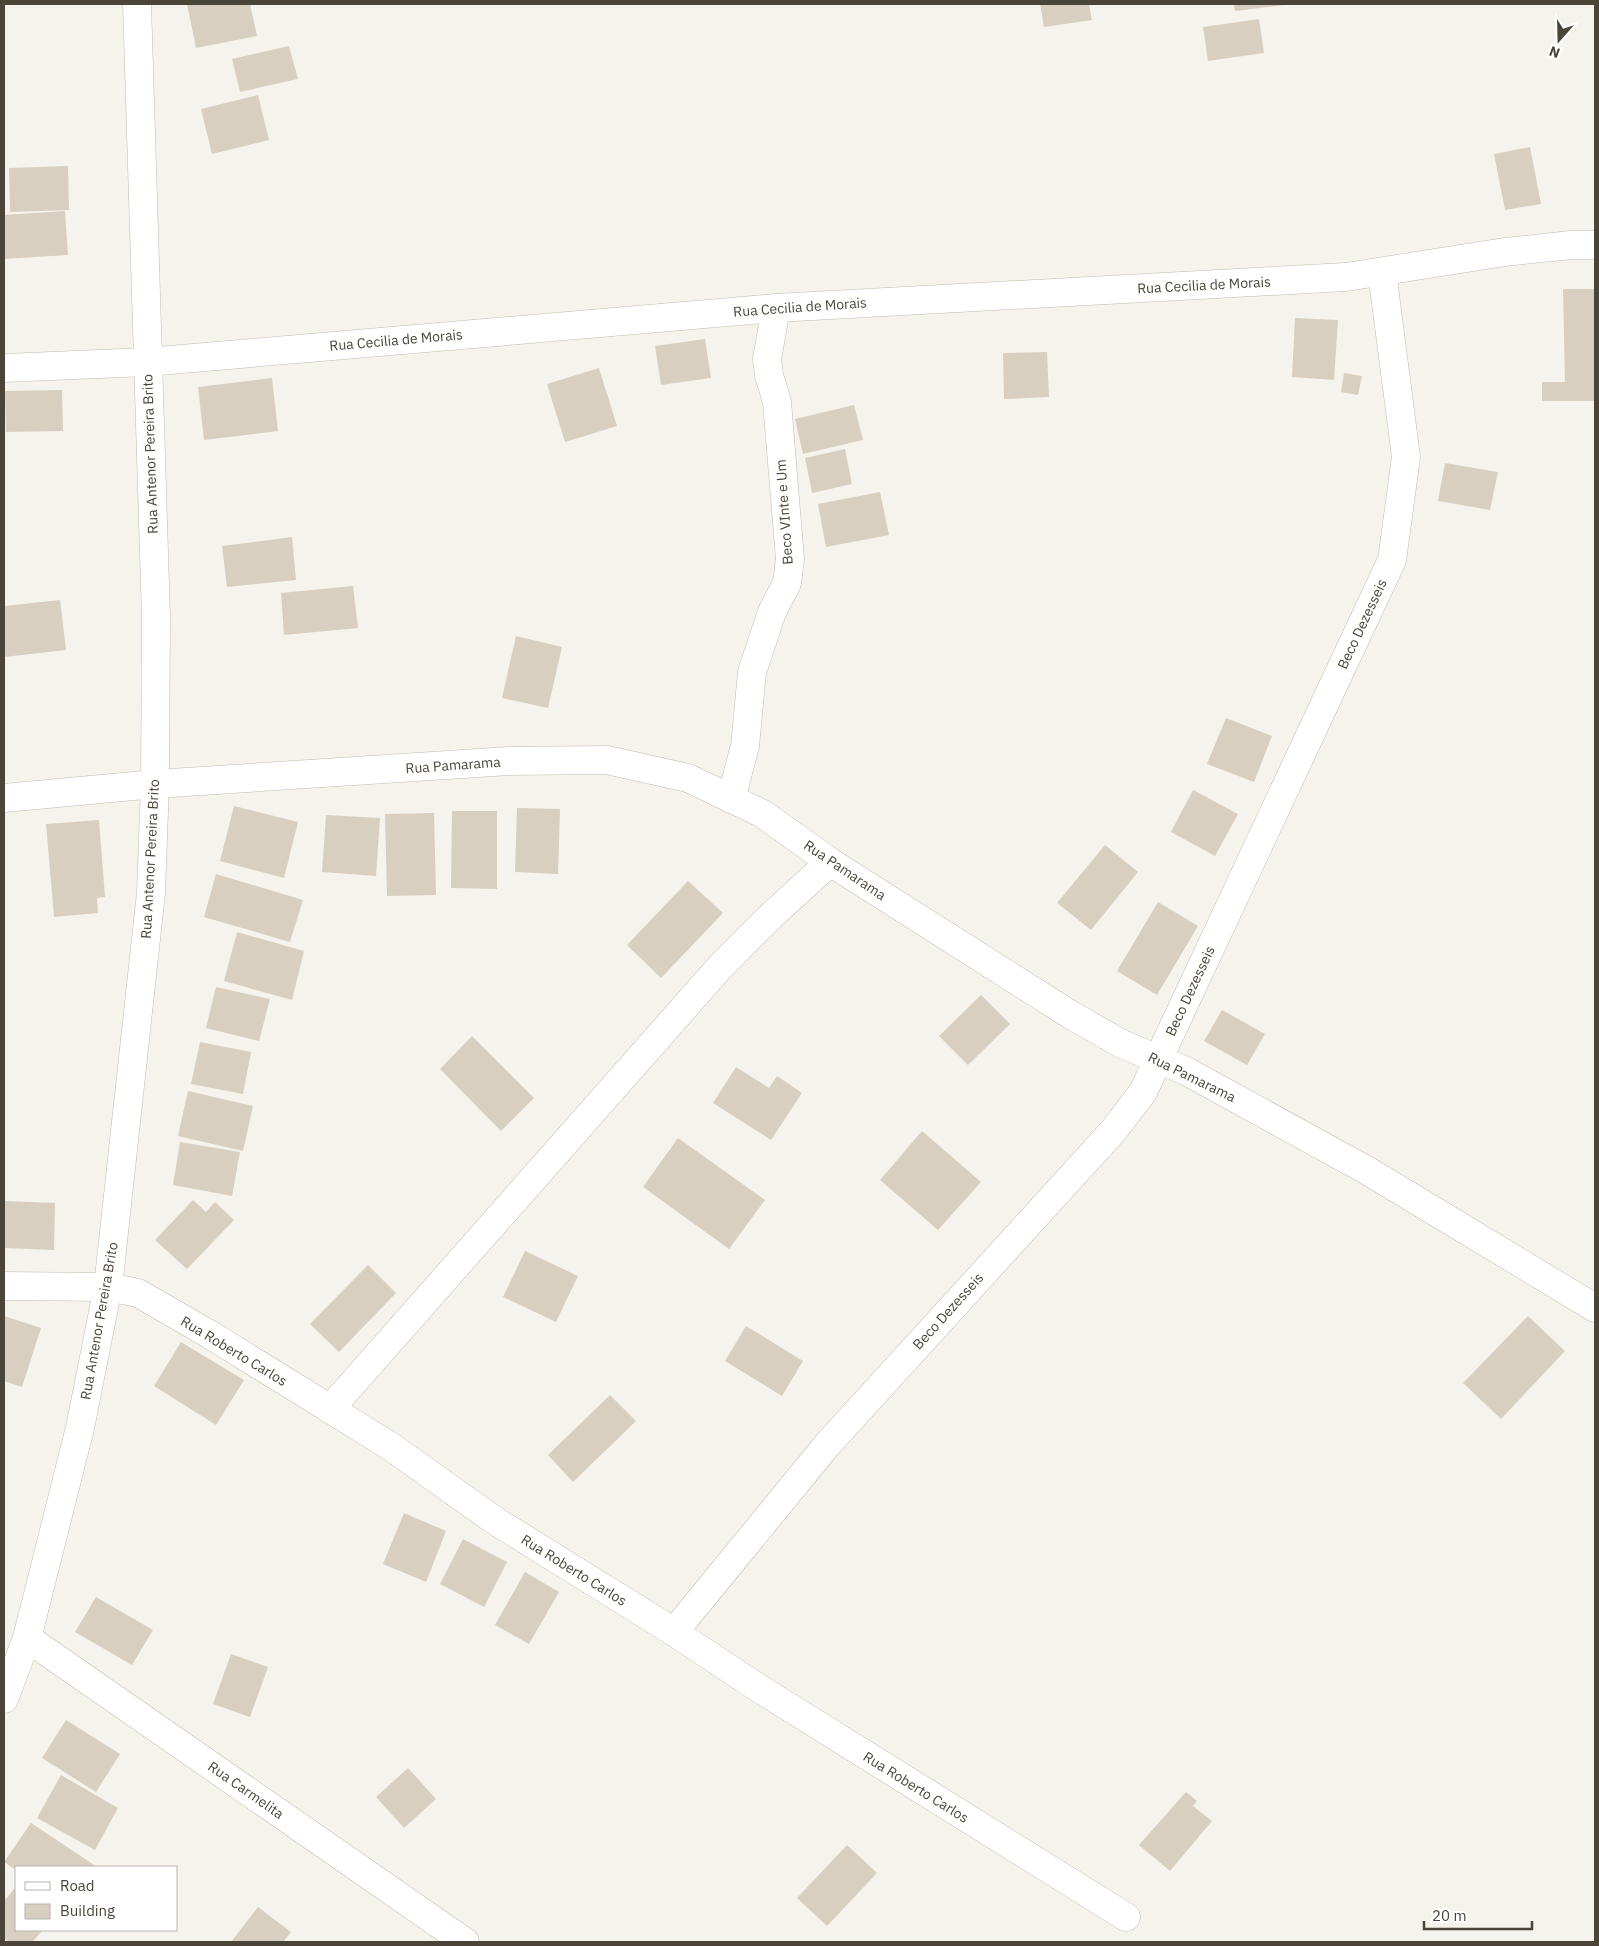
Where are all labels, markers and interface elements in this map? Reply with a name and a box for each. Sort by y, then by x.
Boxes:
north arrow [1534,15,1584,65]
text: N [1547,42,1562,62]
street label: Rua Cecilia de Morais [1137,272,1272,297]
street label: Rua Cecilia de Morais [733,293,868,321]
street label: Rua Cecilia de Morais [329,325,464,355]
street label: Rua Antenor Pereira Brito [138,374,162,534]
street label: Beco VInte e Um [771,459,797,565]
street label: Beco Dezesseis [1333,576,1391,672]
street label: Rua Pamarama [405,753,502,777]
street label: Rua Antenor Pereira Brito [137,779,163,939]
street label: Rua Pamarama [800,836,890,904]
street label: Beco Dezesseis [1161,943,1219,1039]
street label: Rua Pamarama [1145,1048,1239,1106]
street label: Rua Antenor Pereira Brito [76,1241,122,1401]
street label: Beco Dezesseis [909,1269,987,1353]
street label: Rua Roberto Carlos [177,1312,291,1390]
street label: Rua Roberto Carlos [518,1530,630,1610]
street label: Rua Roberto Carlos [860,1747,972,1827]
street label: Rua Carmelita [205,1757,288,1823]
legend [15,1866,178,1931]
text: Road [60,1876,95,1895]
scale bar [1424,1898,1532,1930]
text: Building [60,1901,115,1920]
text: 20 m [1432,1906,1467,1925]

